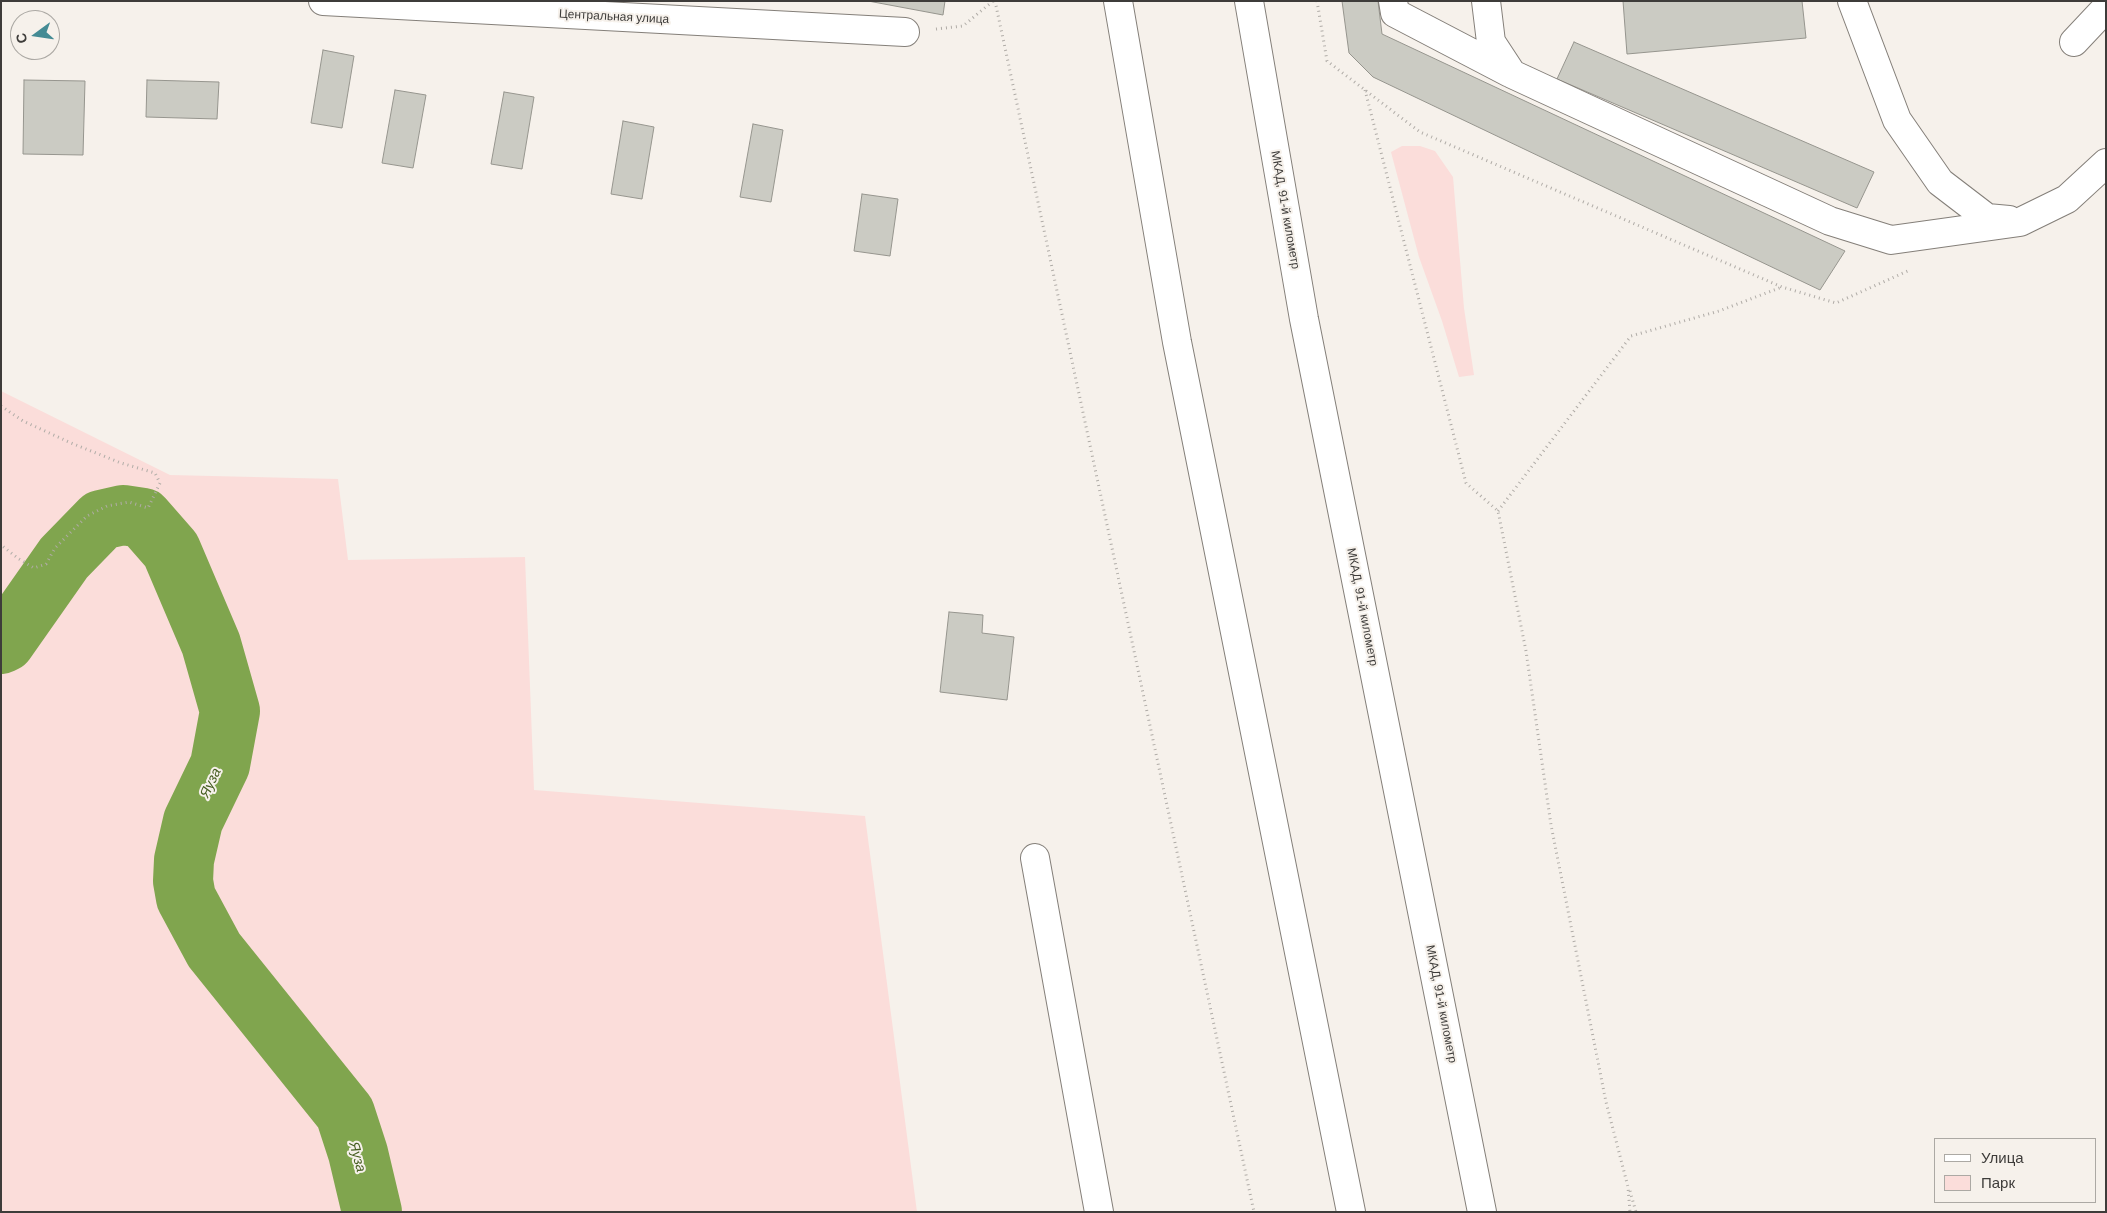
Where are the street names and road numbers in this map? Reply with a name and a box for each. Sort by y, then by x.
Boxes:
street label: Центральная улица [559,7,669,27]
street label: МКАД, 91-й километр [1267,150,1303,270]
street label: МКАД, 91-й километр [1343,547,1381,667]
street label: МКАД, 91-й километр [1422,944,1460,1064]

